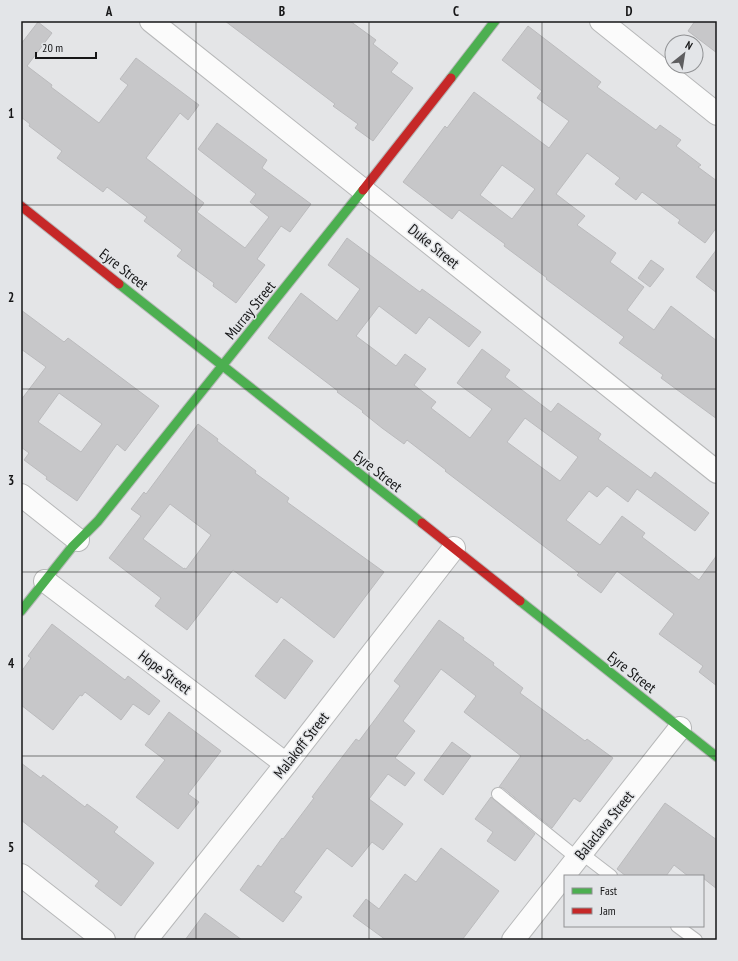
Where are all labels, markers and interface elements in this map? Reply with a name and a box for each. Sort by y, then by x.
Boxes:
text: A [105,3,113,20]
text: B [279,3,285,20]
text: C [453,3,459,20]
text: D [626,3,633,20]
scale bar [36,34,96,60]
north arrow [664,34,704,74]
text: N [683,38,695,53]
text: 20 m [42,40,63,55]
text: 1 [8,105,14,122]
street label: Duke Street [405,220,463,272]
street label: Eyre Street [96,244,152,294]
street label: Murray Street [221,277,279,343]
text: 2 [8,289,14,306]
street label: Eyre Street [350,446,406,496]
text: 3 [8,472,14,489]
street label: Hope Street [135,646,195,698]
street label: Eyre Street [604,647,660,697]
text: 4 [8,655,15,672]
street label: Malakoff Street [269,708,333,782]
street label: Balaclava Street [570,787,638,863]
text: 5 [8,839,14,856]
legend [564,875,704,927]
text: Fast [600,883,618,898]
text: Jam [599,903,616,918]

